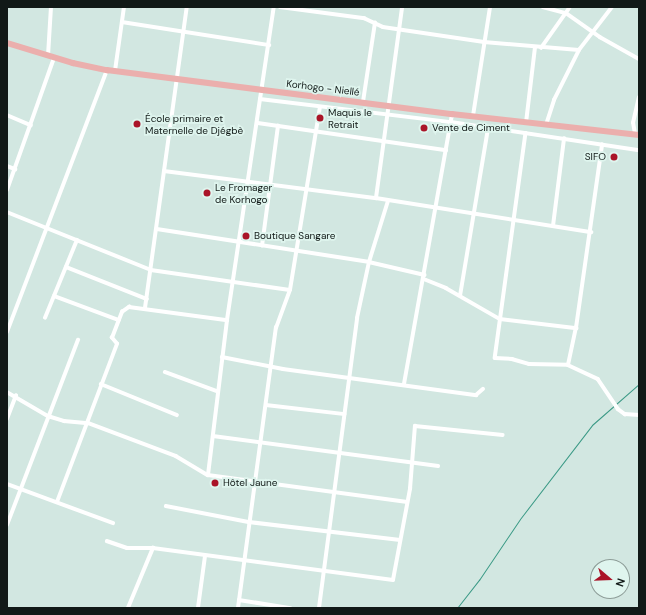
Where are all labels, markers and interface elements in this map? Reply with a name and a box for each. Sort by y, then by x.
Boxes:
street label: Korhogo - Niellé [286,78,360,98]
place label: Maquis le Retrait [328,106,372,130]
place label: École primaire et Maternelle de Djégbè [145,112,243,136]
marker: Maquis le Retrait [315,113,325,123]
marker: École primaire et Maternelle de Djégbè [132,119,142,129]
place label: Vente de Ciment [432,122,510,134]
marker: Vente de Ciment [419,123,429,133]
place label: SIFO [585,151,606,163]
marker: SIFO [609,152,619,162]
place label: Le Fromager de Korhogo [215,181,272,204]
marker: Le Fromager de Korhogo [202,188,212,198]
place label: Boutique Sangare [254,230,336,242]
marker: Boutique Sangare [241,231,251,241]
place label: Hôtel Jaune [223,477,277,489]
marker: Hôtel Jaune [210,478,220,488]
north arrow [590,559,630,599]
text: N [612,577,628,589]

